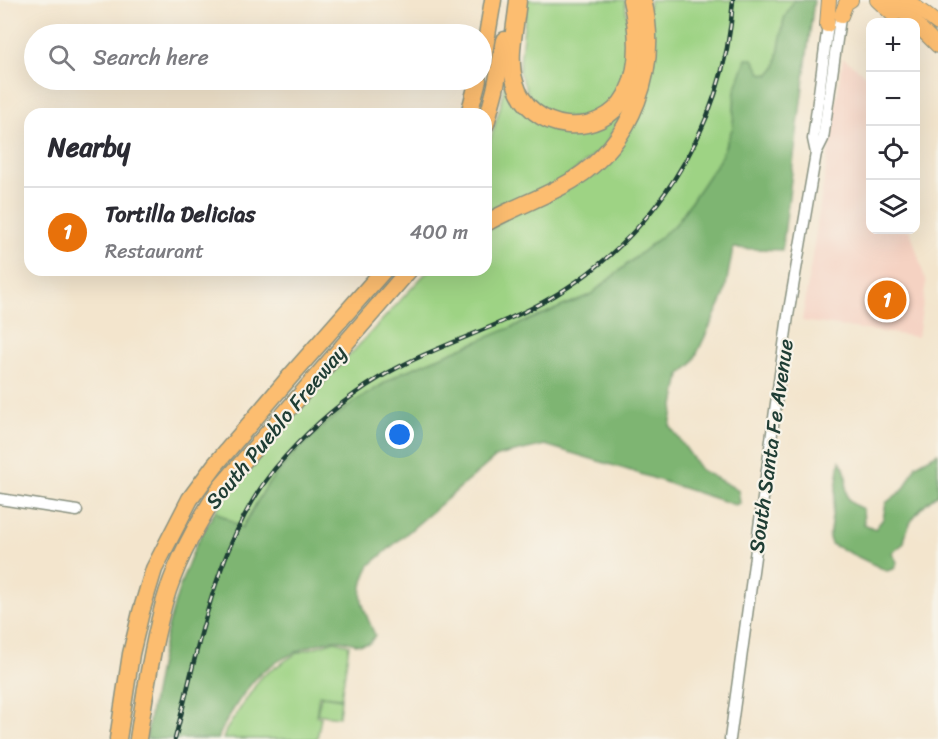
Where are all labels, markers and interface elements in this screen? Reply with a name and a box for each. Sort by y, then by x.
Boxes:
map controls [866,18,920,234]
button: + [866,18,920,72]
search box [24,24,492,90]
text: Search here [93,38,209,77]
icon: search [45,41,78,74]
button: − [866,72,920,126]
text: Nearby [48,124,130,170]
button: locate [866,126,920,180]
button: layers [866,180,920,234]
text: Tortilla Delicias [105,195,255,234]
text: 1 [63,215,72,250]
text: 400 m [410,215,468,250]
text: Restaurant [105,234,204,269]
pin: 1 [868,278,906,322]
street label: South Pueblo Freeway [195,336,357,518]
street label: South Santa Fe Avenue [737,336,805,555]
your location [385,420,414,449]

